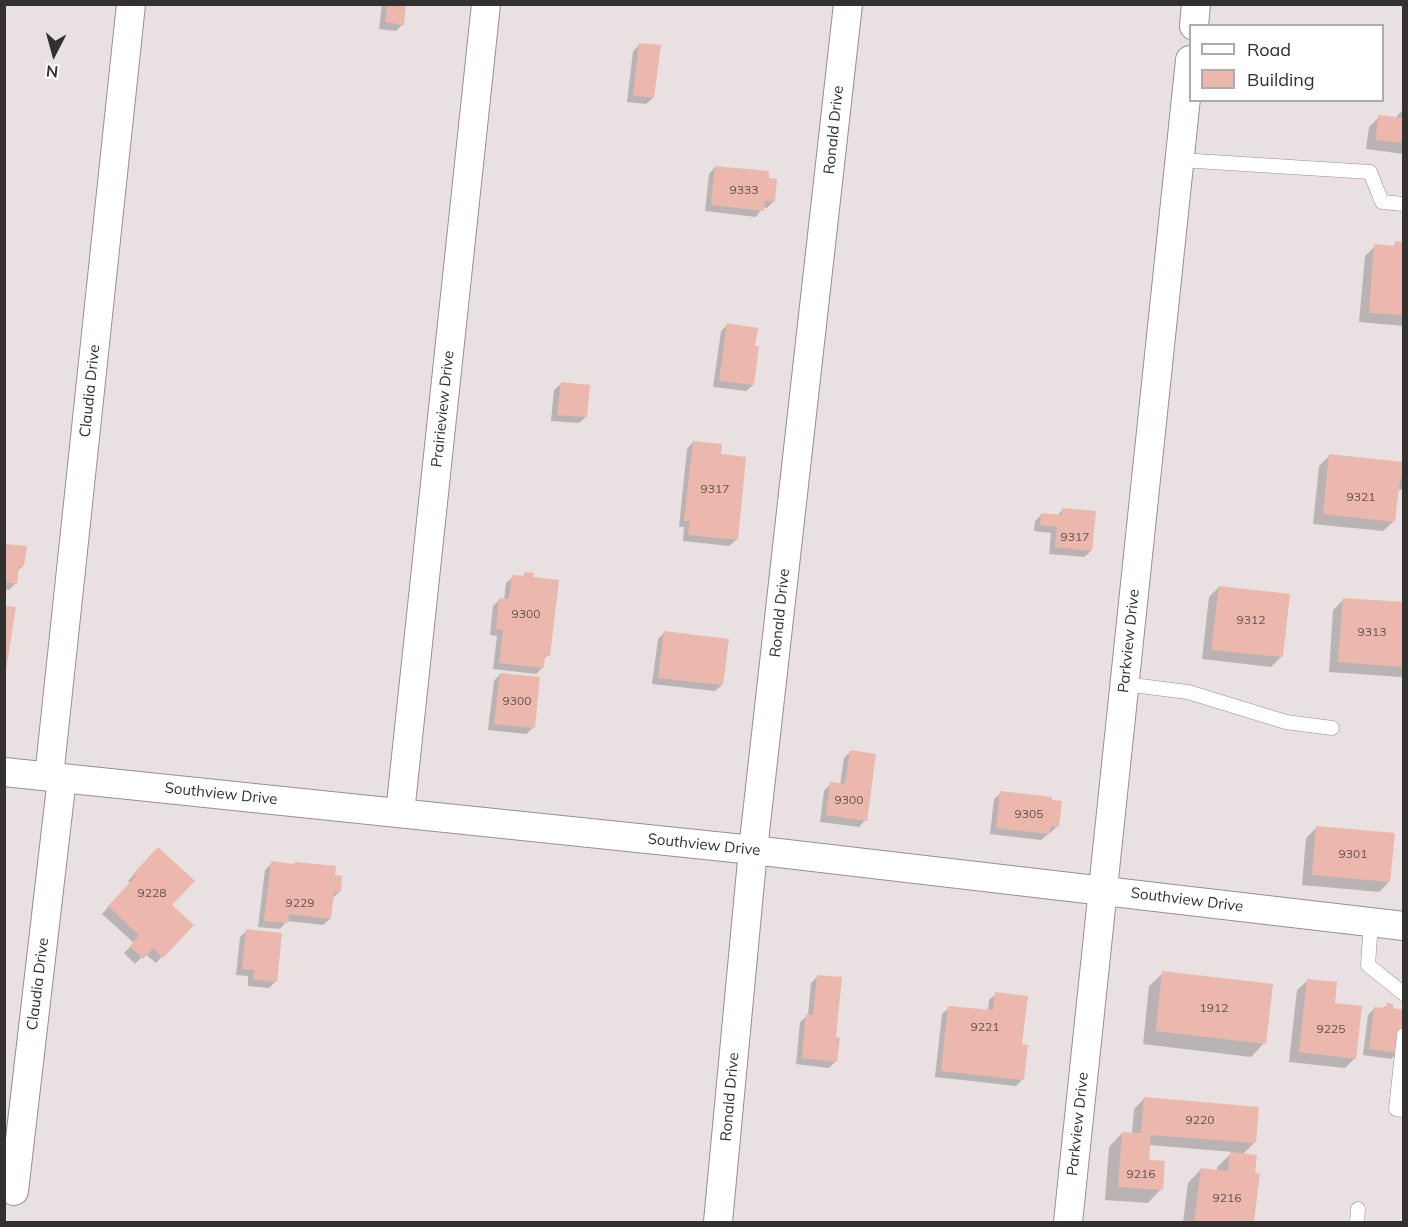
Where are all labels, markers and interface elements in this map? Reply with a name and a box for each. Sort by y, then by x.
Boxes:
north arrow [24,24,84,84]
legend [1189,24,1384,102]
text: Road [1247,38,1291,61]
text: N [45,61,59,82]
text: Building [1247,68,1315,91]
street label: Ronald Drive [820,85,848,175]
house number: 9333 [730,183,758,197]
street label: Claudia Drive [76,344,104,438]
street label: Prairieview Drive [428,350,458,468]
house number: 9317 [701,482,729,496]
house number: 9321 [1347,490,1375,504]
house number: 9317 [1061,530,1089,544]
street label: Ronald Drive [766,568,794,658]
street label: Parkview Drive [1115,588,1143,694]
house number: 9300 [512,607,540,621]
house number: 9312 [1237,613,1265,627]
house number: 9313 [1358,625,1386,639]
house number: 9300 [503,694,531,708]
street label: Southview Drive [164,779,278,809]
house number: 9300 [835,793,863,807]
house number: 9305 [1015,807,1043,821]
street label: Southview Drive [647,830,761,860]
house number: 9301 [1339,847,1367,861]
street label: Southview Drive [1130,884,1244,916]
house number: 9228 [138,886,166,900]
house number: 9229 [286,896,314,910]
street label: Claudia Drive [23,937,53,1031]
house number: 1912 [1200,1001,1228,1015]
house number: 9221 [971,1020,999,1034]
house number: 9225 [1317,1022,1345,1036]
street label: Ronald Drive [717,1052,743,1142]
street label: Parkview Drive [1064,1071,1092,1177]
house number: 9220 [1186,1113,1214,1127]
house number: 9216 [1127,1167,1155,1181]
house number: 9216 [1213,1191,1241,1205]

